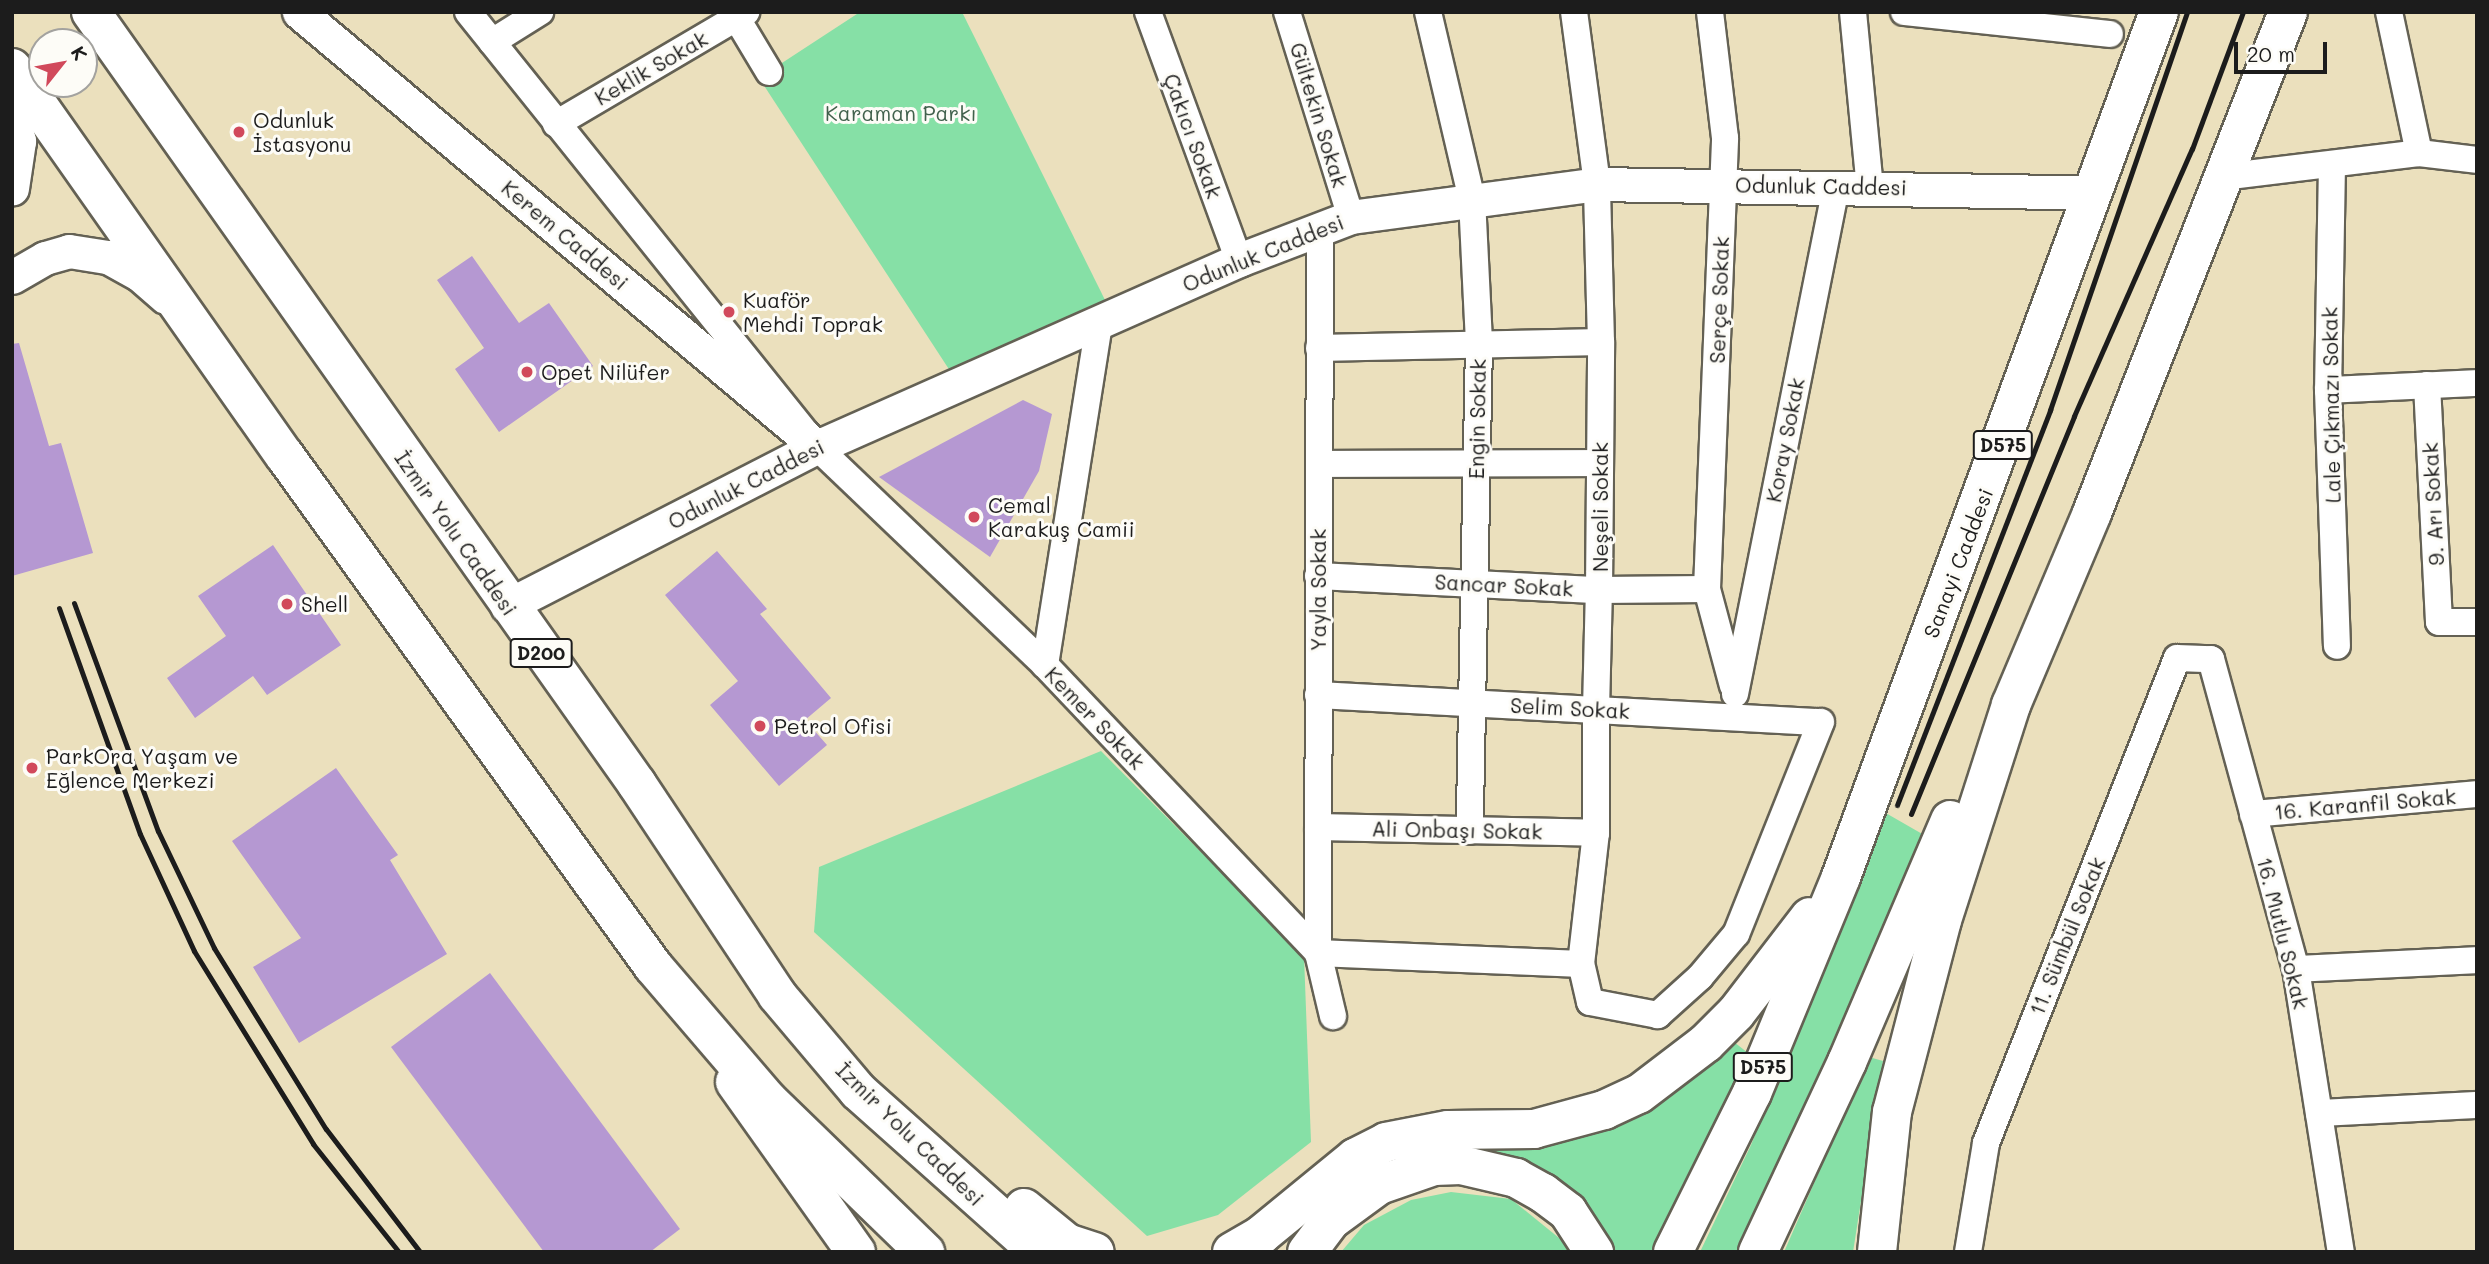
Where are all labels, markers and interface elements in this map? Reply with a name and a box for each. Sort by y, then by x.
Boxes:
street label: Keklik Sokak [590,26,712,110]
north arrow [28,28,98,98]
scale bar [2237,28,2330,72]
street label: Gültekin Sokak [1285,40,1353,190]
text: 20 m [2247,40,2295,67]
text: K [66,41,94,65]
street label: Çakıcı Sokak [1159,70,1227,202]
park label: Karaman Parkı [825,100,977,126]
place label: Odunluk İstasyonu [253,107,351,157]
marker: Odunluk İstasyonu [231,124,247,140]
street label: Odunluk Caddesi [1735,172,1907,200]
street label: Kerem Caddesi [497,175,633,295]
street label: Odunluk Caddesi [1179,209,1347,297]
street label: Serçe Sokak [1704,236,1734,364]
place label: Kuaför Mehdi Toprak [743,287,883,337]
marker: Kuaför Mehdi Toprak [721,304,737,320]
street label: Lale Çıkmazı Sokak [2317,307,2345,503]
place label: Opet Nilüfer [541,359,670,385]
street label: Engin Sokak [1463,359,1491,479]
marker: Opet Nilüfer [519,364,535,380]
street label: Koray Sokak [1761,376,1809,504]
road number: D575 [1972,430,2035,460]
street label: Odunluk Caddesi [664,434,828,534]
street label: Neşeli Sokak [1587,442,1613,572]
street label: 9. Arı Sokak [2417,442,2449,566]
street label: İzmir Yolu Caddesi [390,446,522,620]
street label: Sanayi Caddesi [1918,485,1998,641]
place label: Cemal Karakuş Camii [988,492,1135,542]
marker: Cemal Karakuş Camii [966,509,982,525]
street label: Yayla Sokak [1305,529,1331,651]
street label: Sancar Sokak [1434,569,1574,601]
place label: Shell [301,591,348,617]
marker: Shell [279,596,295,612]
road number: D200 [510,638,572,668]
street label: Kemer Sokak [1040,662,1150,774]
street label: Selim Sokak [1510,692,1630,724]
place label: Petrol Ofisi [774,713,892,739]
marker: Petrol Ofisi [752,718,768,734]
place label: ParkOra Yaşam ve Eğlence Merkezi [46,743,238,793]
marker: ParkOra Yaşam ve Eğlence Merkezi [24,760,40,776]
street label: 16. Karanfil Sokak [2273,784,2457,824]
street label: Ali Onbaşı Sokak [1371,816,1543,844]
street label: 11. Sümbül Sokak [2024,853,2110,1019]
street label: 16. Mutlu Sokak [2252,854,2314,1012]
road number: D575 [1732,1051,1795,1082]
street label: İzmir Yolu Caddesi [831,1057,989,1211]

